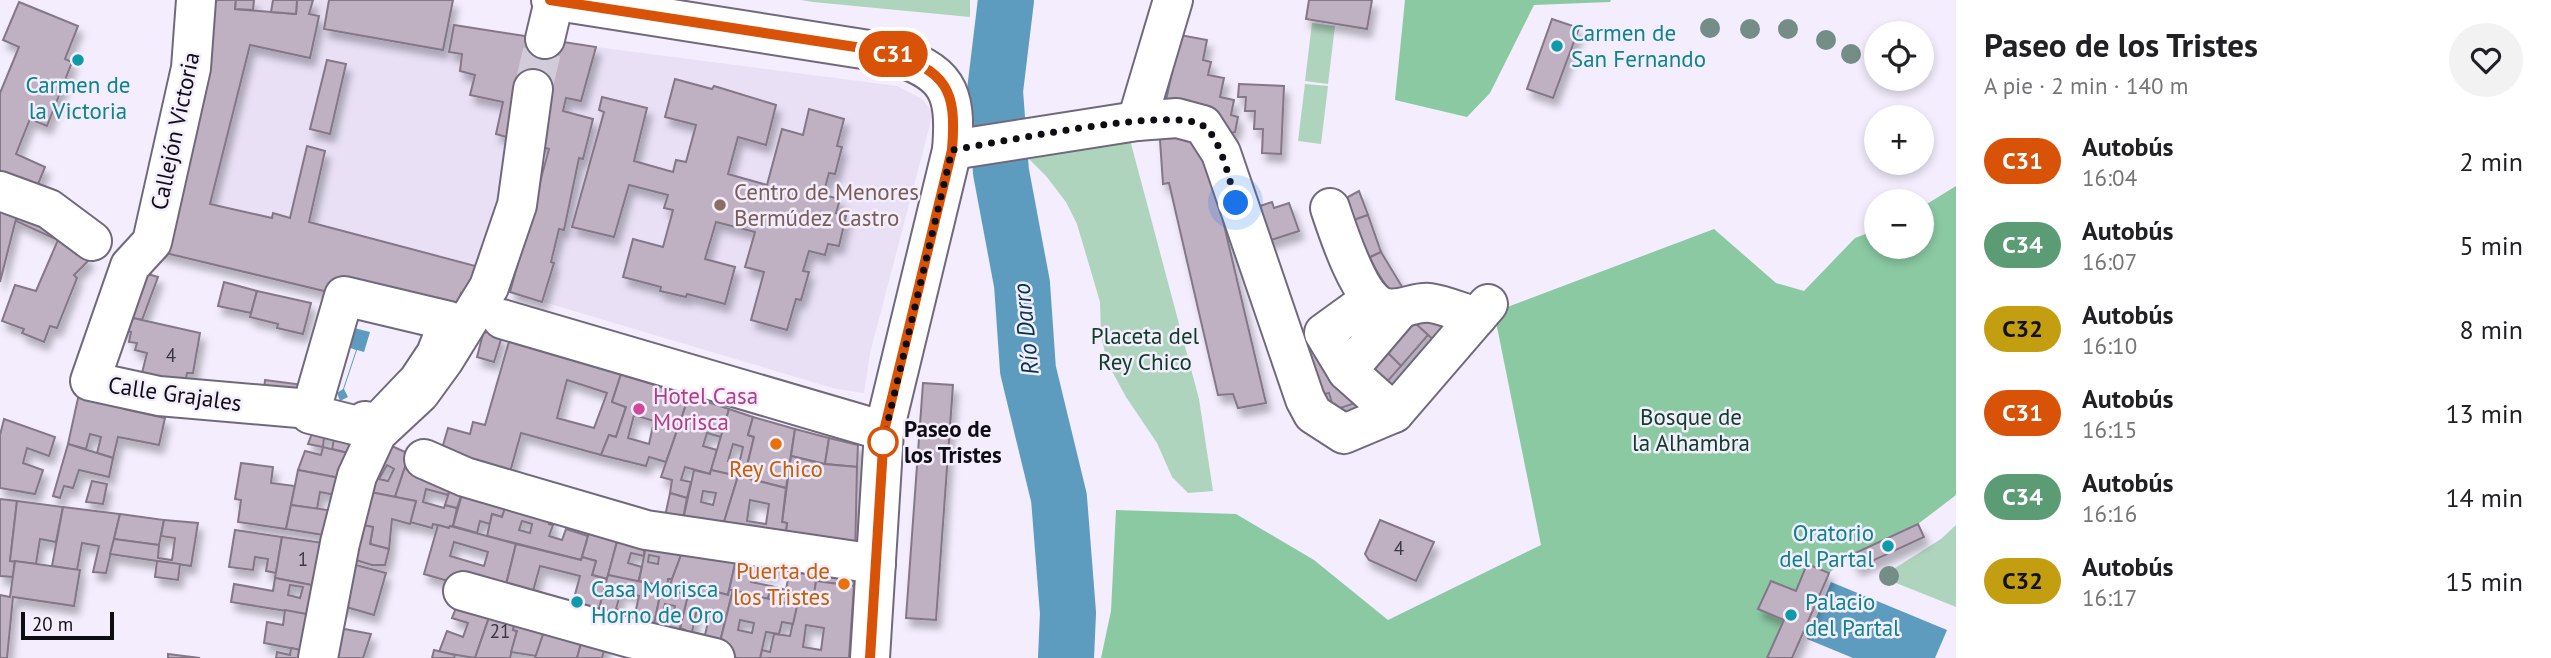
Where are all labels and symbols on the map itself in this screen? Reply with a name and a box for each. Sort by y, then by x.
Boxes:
place label: Carmen de San Fernando [1571,18,1706,73]
line badge: C31 [853,31,933,77]
marker: Carmen de San Fernando [1549,38,1565,54]
street label: Callejón Victoria [144,49,205,212]
marker: Carmen de la Victoria [70,52,86,68]
place label: Carmen de la Victoria [25,70,131,125]
place label: Centro de Menores Bermúdez Castro [734,177,919,232]
your location [1218,185,1253,220]
marker: Centro de Menores Bermúdez Castro [712,197,728,213]
water label: Río Darro [1005,282,1046,376]
park label: Placeta del Rey Chico [1091,321,1200,376]
house number: 4 [166,343,176,367]
street label: Calle Grajales [107,370,244,417]
place label: Hotel Casa Morisca [653,381,758,436]
marker: Hotel Casa Morisca [631,401,647,417]
park label: Bosque de la Alhambra [1632,402,1750,457]
place label: Paseo de los Tristes [904,414,1002,469]
marker: Paseo de los Tristes [868,427,898,457]
marker: Rey Chico [768,436,784,452]
place label: Rey Chico [729,454,823,483]
place label: Oratorio del Partal [1779,518,1874,573]
house number: 4 [1394,536,1404,560]
marker: Oratorio del Partal [1880,538,1896,554]
house number: 1 [298,547,308,571]
place label: Puerta de los Tristes [733,556,830,611]
place label: Casa Morisca Horno de Oro [591,574,724,629]
marker: Puerta de los Tristes [836,576,852,592]
place label: Palacio del Partal [1805,587,1900,642]
marker: Casa Morisca Horno de Oro [569,594,585,610]
marker: Palacio del Partal [1783,607,1799,623]
scale bar [21,609,114,641]
house number: 21 [490,619,510,643]

